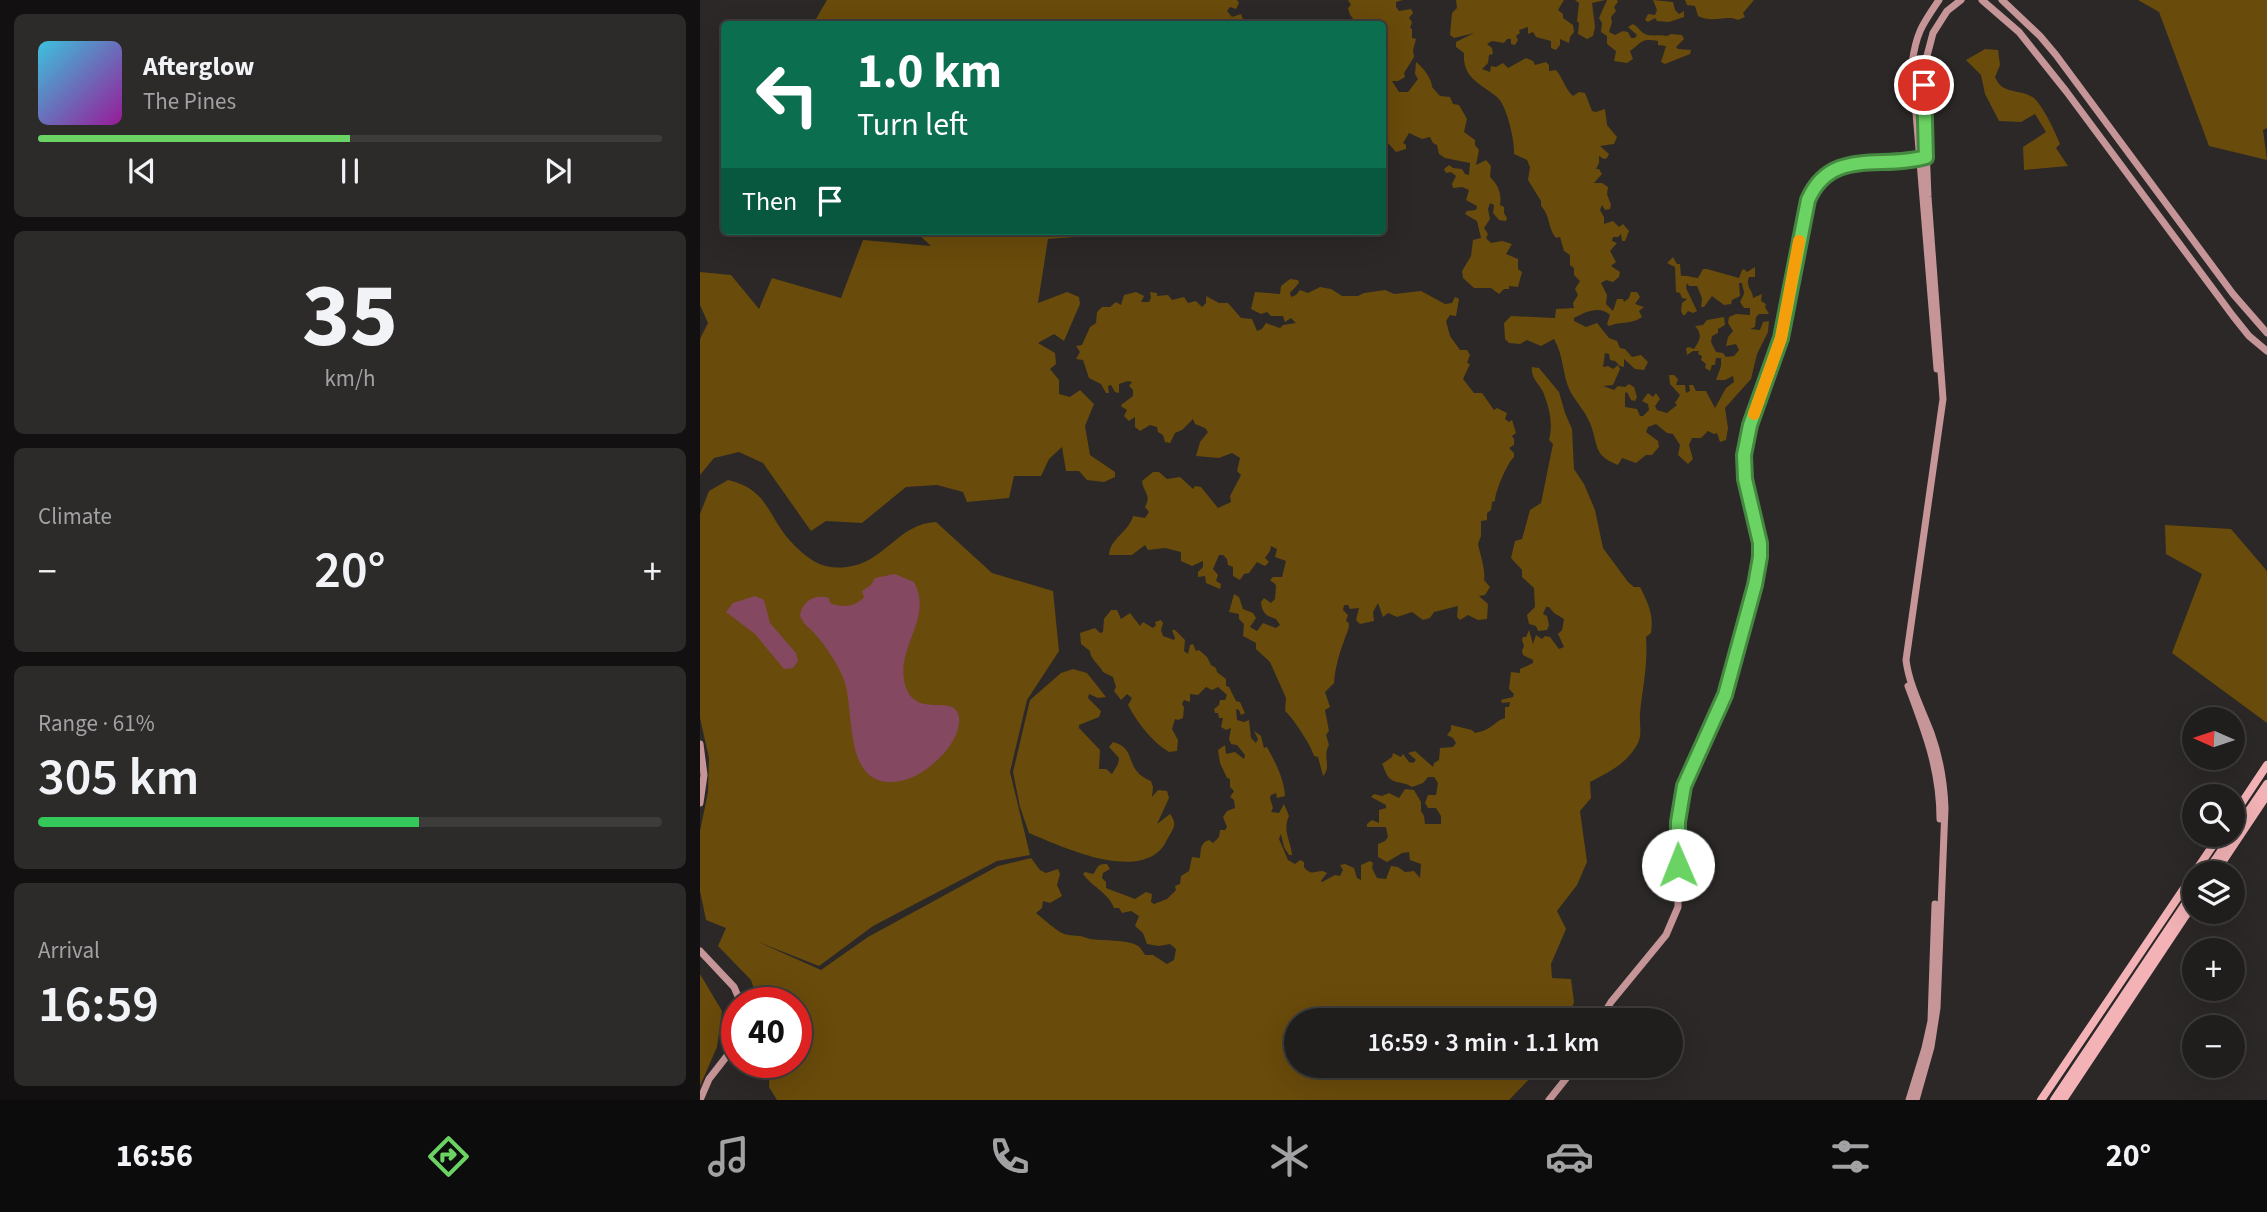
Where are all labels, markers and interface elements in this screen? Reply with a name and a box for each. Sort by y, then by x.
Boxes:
text: 1.0 km [857,37,1002,107]
text: Afterglow [143,48,254,85]
icon: left [742,49,833,140]
pin [1894,55,1954,115]
icon: arrive [1905,66,1943,104]
text: The Pines [143,85,236,118]
text: Turn left [857,102,968,148]
icon: previous [123,152,161,190]
icon: pause [331,152,369,190]
icon: next [539,152,577,190]
icon: arrive [811,182,849,220]
text: Then [742,183,797,220]
text: 35 [302,252,398,381]
text: km/h [324,362,376,395]
text: Climate [38,500,112,533]
text: 20° [314,534,386,608]
text: − [38,545,57,599]
text: + [643,545,662,599]
text: Range · 61% [38,707,155,740]
north arrow [2182,707,2245,770]
map controls [2182,707,2245,1078]
text: 305 km [38,741,199,815]
button: search [2182,784,2245,847]
position arrow [1641,828,1715,902]
button: layers [2182,861,2245,924]
text: Arrival [38,934,100,967]
button: + [2182,938,2245,1001]
text: 16:59 [38,968,159,1042]
speed limit sign: 40 [721,987,812,1078]
button: − [2182,1015,2245,1078]
text: 16:59 · 3 min · 1.1 km [1368,1024,1599,1061]
icon: directions [424,1132,473,1181]
icon: music [704,1132,753,1181]
icon: phone [985,1132,1034,1181]
icon: climate [1265,1132,1314,1181]
icon: car [1545,1132,1594,1181]
icon: filters [1826,1132,1875,1181]
text: 16:56 [116,1133,193,1179]
text: 20° [2106,1133,2151,1179]

